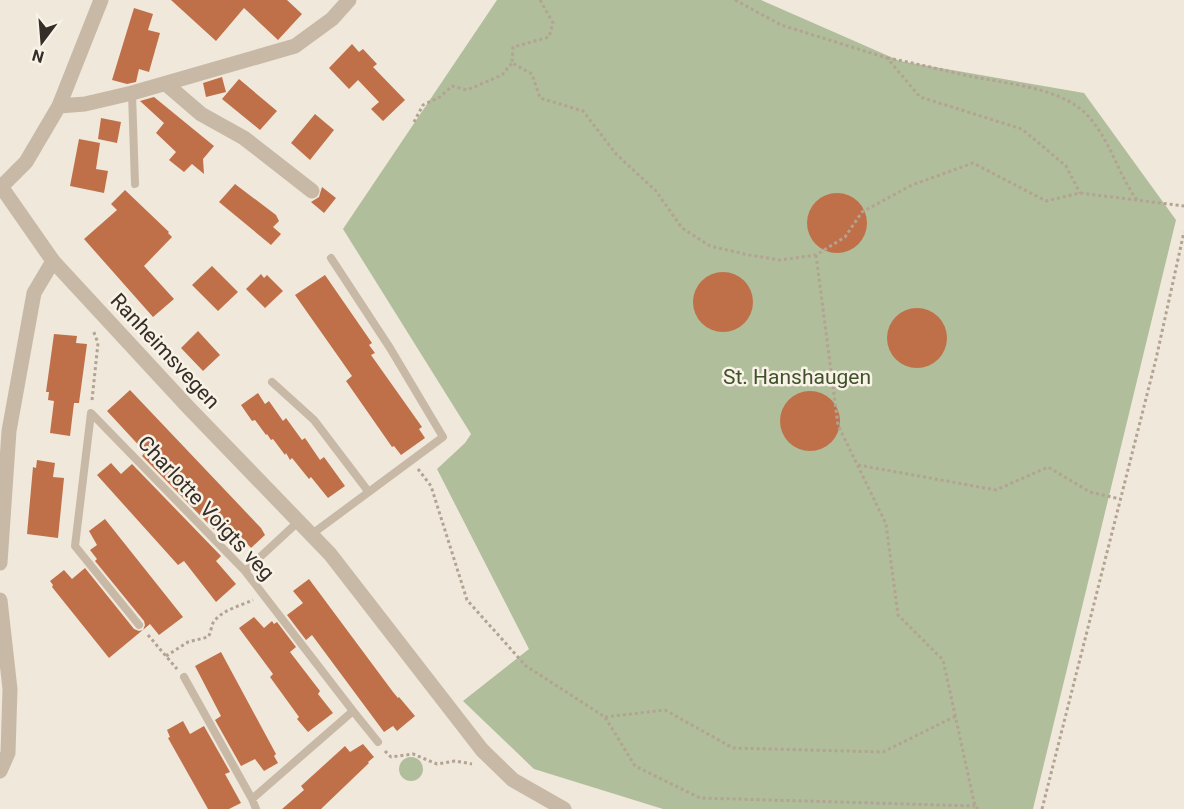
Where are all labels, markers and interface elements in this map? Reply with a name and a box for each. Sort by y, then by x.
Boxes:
north arrow [12,12,72,72]
text: N [30,45,46,67]
street label: Ranheimsvegen [106,288,224,414]
park label: St. Hanshaugen [723,365,871,389]
street label: Charlotte Voigts veg [133,431,279,585]

